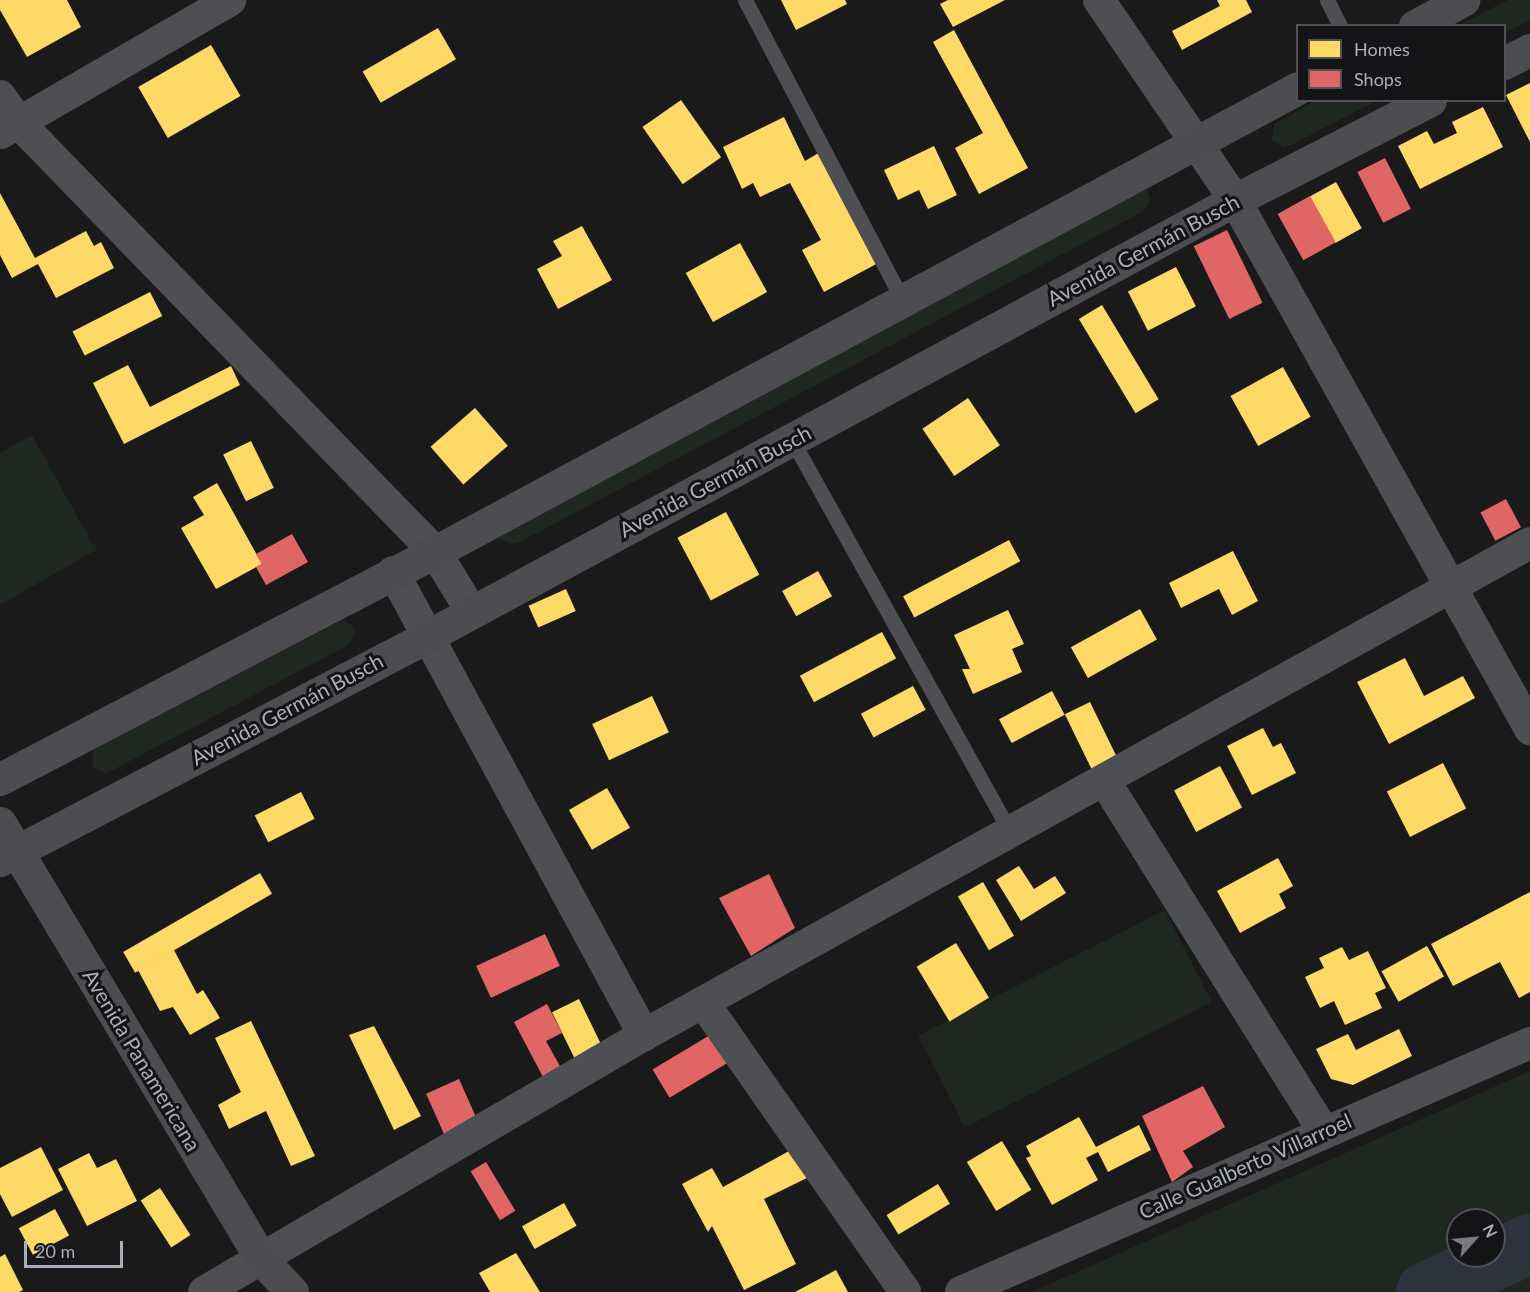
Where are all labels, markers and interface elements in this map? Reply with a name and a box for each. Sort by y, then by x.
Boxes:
legend [1296,24,1506,102]
text: Homes [1354,38,1410,60]
text: Shops [1354,68,1402,90]
street label: Avenida Germán Busch [1043,189,1243,311]
street label: Avenida Germán Busch [615,420,815,542]
street label: Avenida Germán Busch [187,648,387,770]
street label: Avenida Panamericana [78,964,206,1156]
street label: Calle Gualberto Villarroel [1134,1108,1356,1224]
north arrow [1446,1208,1506,1268]
text: N [1479,1221,1502,1240]
scale bar [27,1229,126,1267]
text: 20 m [35,1240,75,1262]

